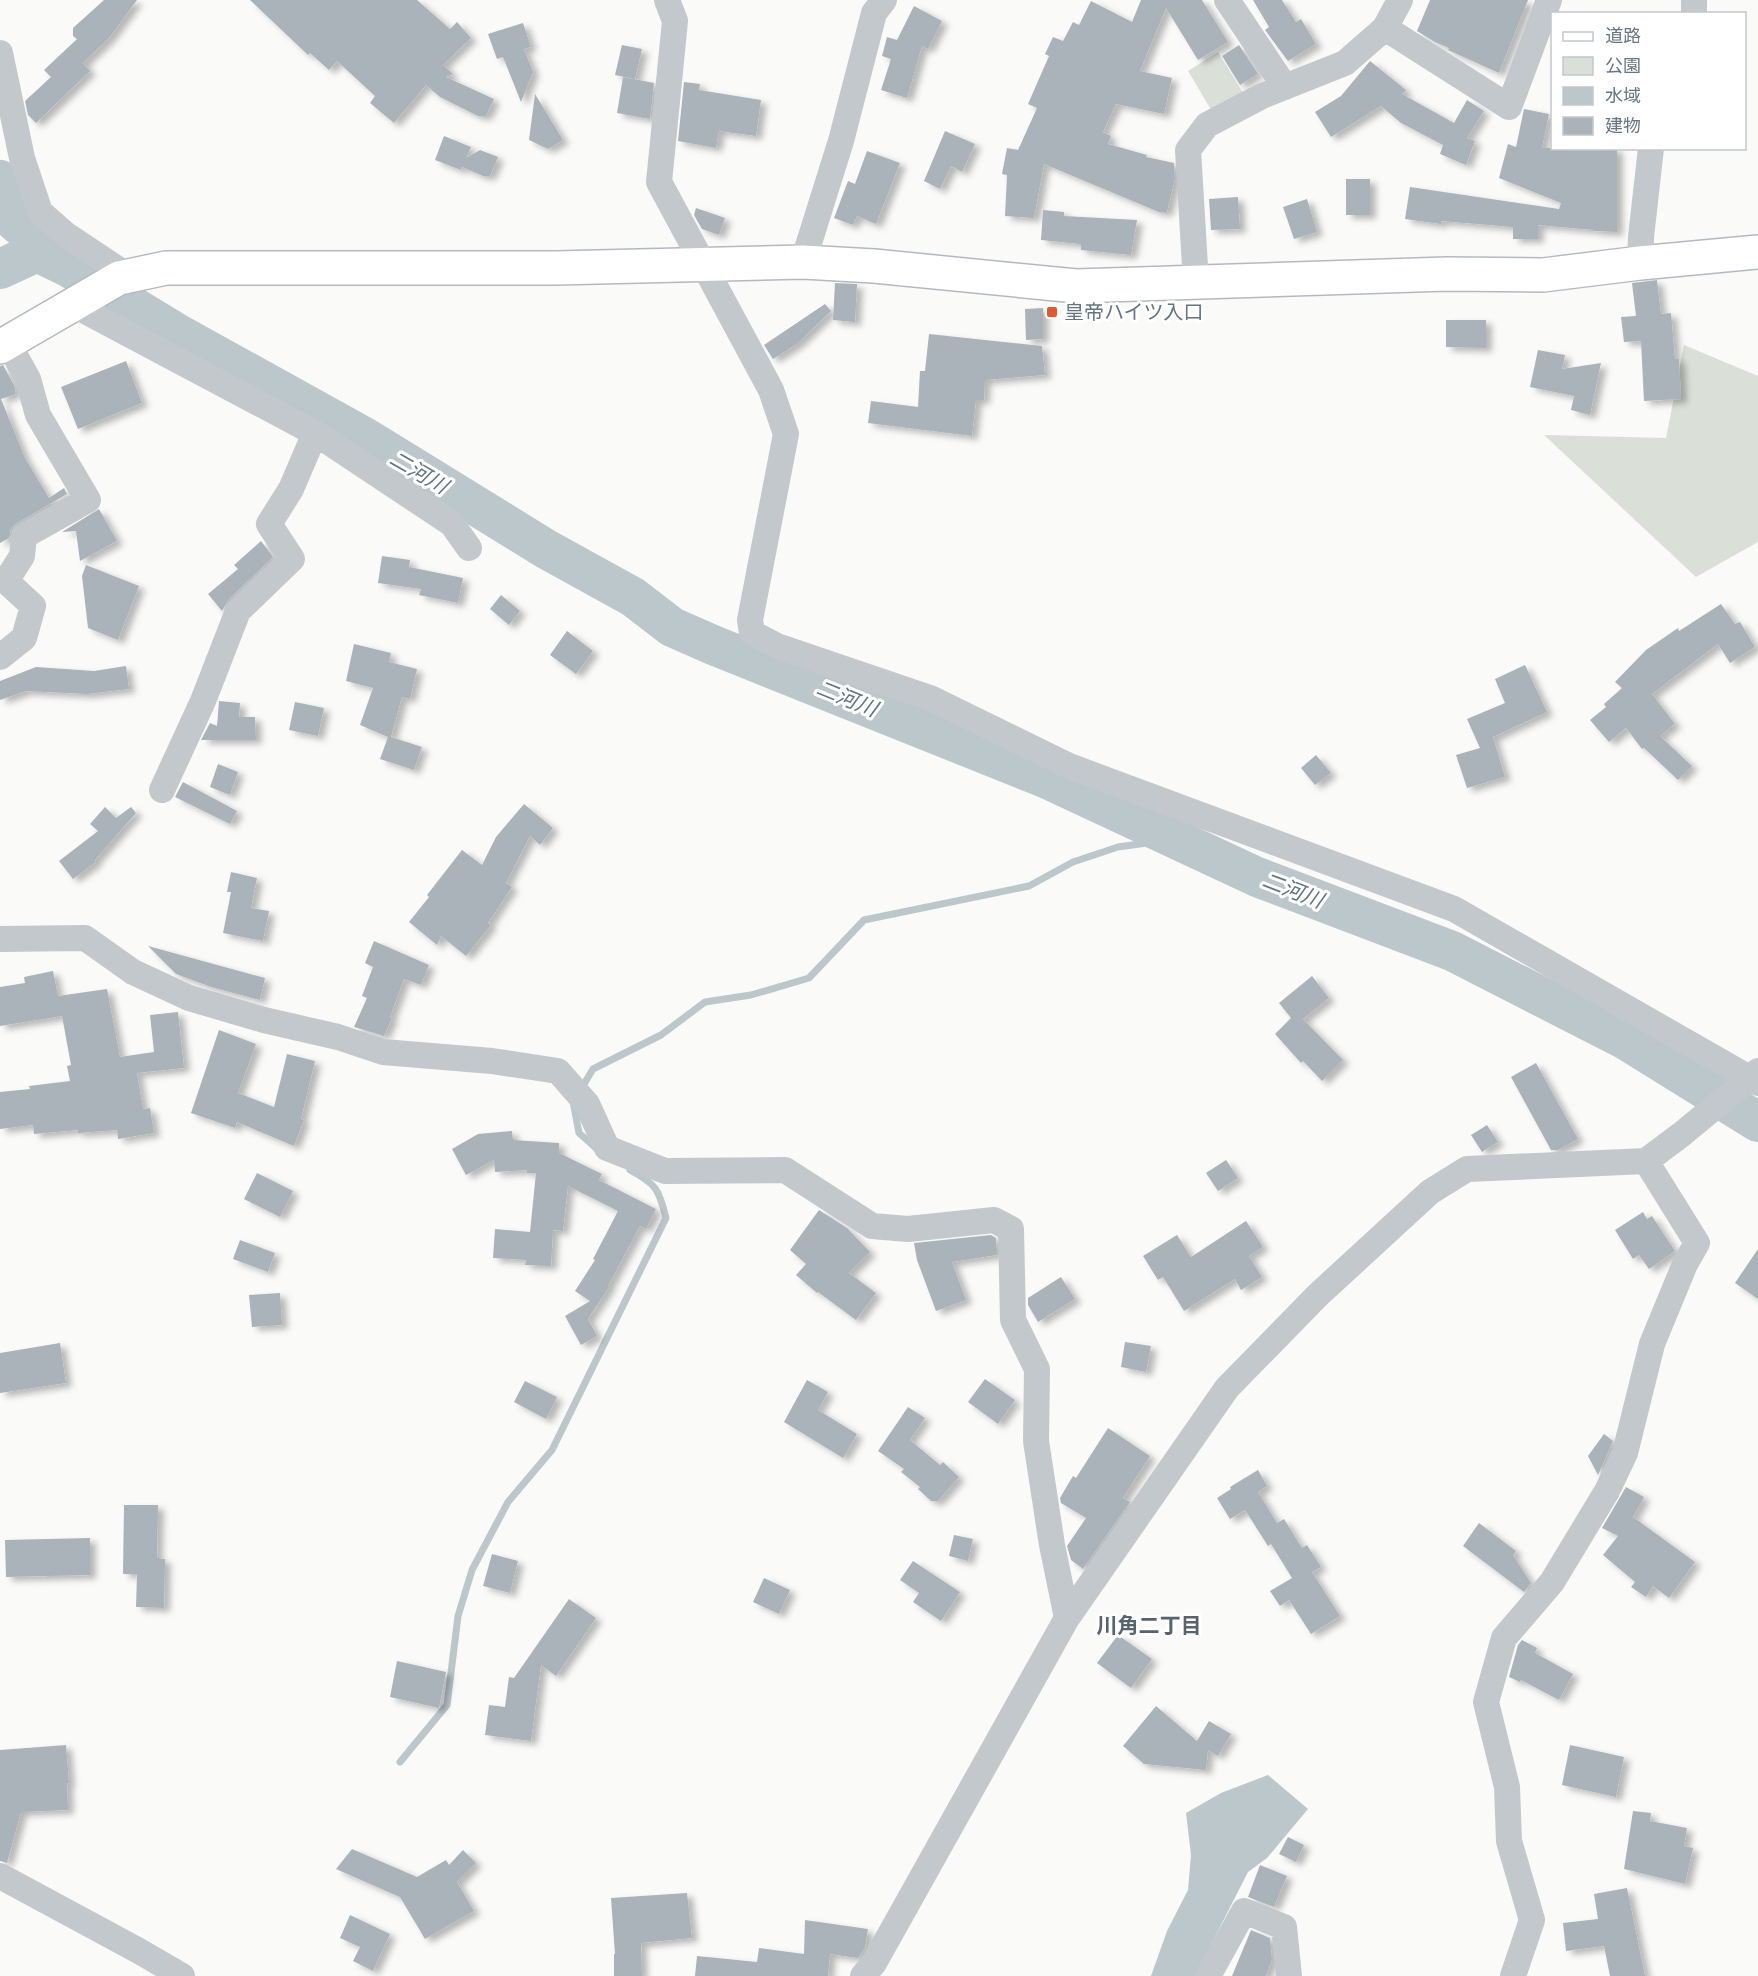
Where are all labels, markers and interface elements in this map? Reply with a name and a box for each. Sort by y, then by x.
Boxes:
legend [1551,12,1746,150]
text: 道路 [1605,24,1641,47]
text: 公園 [1605,54,1641,77]
text: 水域 [1605,84,1641,107]
text: 建物 [1605,114,1641,137]
place label: 皇帝ハイツ入口 [1064,299,1204,325]
marker: 皇帝ハイツ入口 [1045,305,1059,319]
water label: 二河川 [385,445,455,500]
water label: 二河川 [813,674,883,723]
water label: 二河川 [1259,866,1329,915]
district label: 川角二丁目 [1097,1612,1202,1639]

